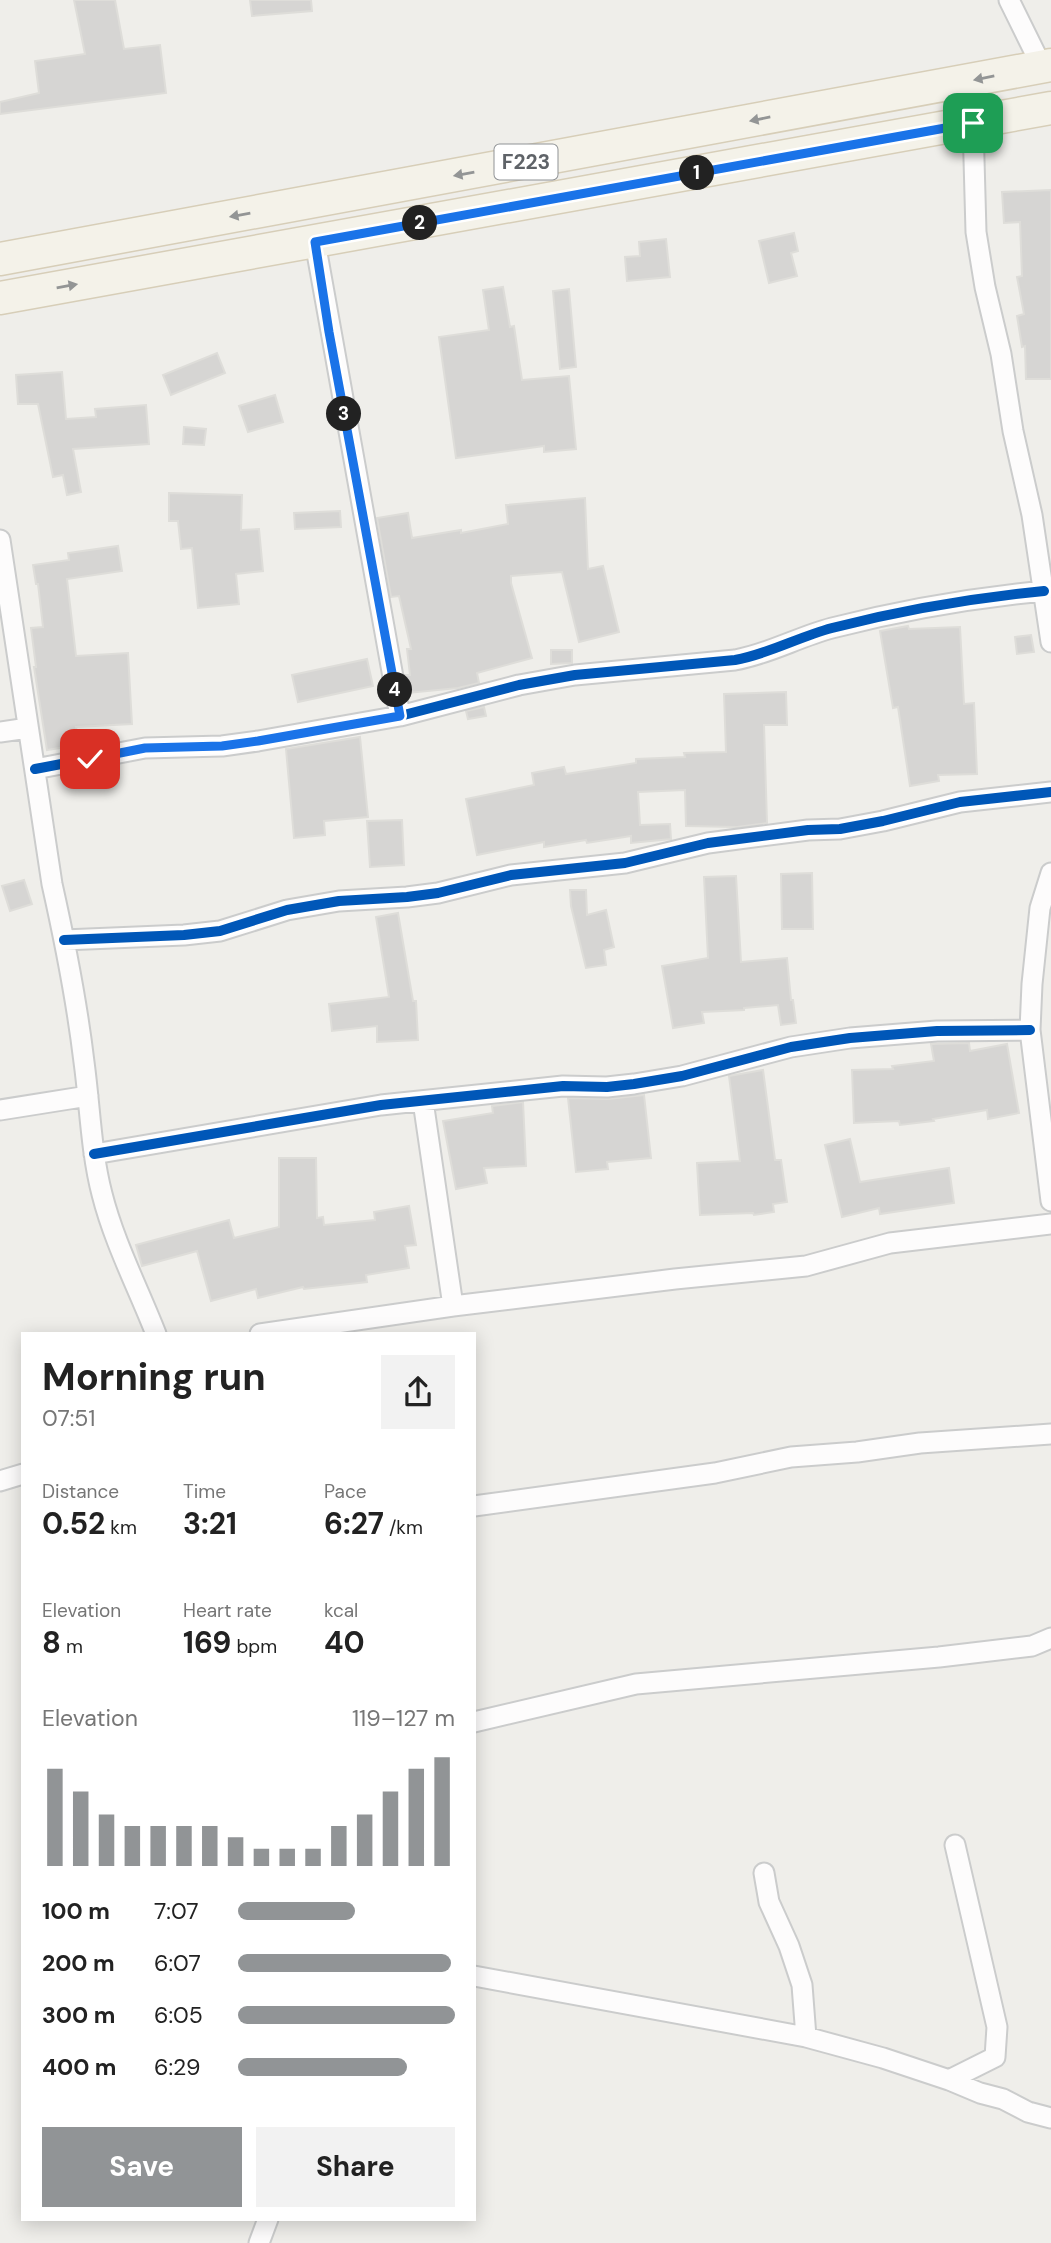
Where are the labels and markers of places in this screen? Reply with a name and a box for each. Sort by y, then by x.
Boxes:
pin [943,93,1003,153]
pin: 1 [680,156,714,190]
pin: 2 [402,206,438,241]
pin: 3 [326,396,362,432]
pin: 4 [378,672,412,708]
pin [60,729,120,789]

